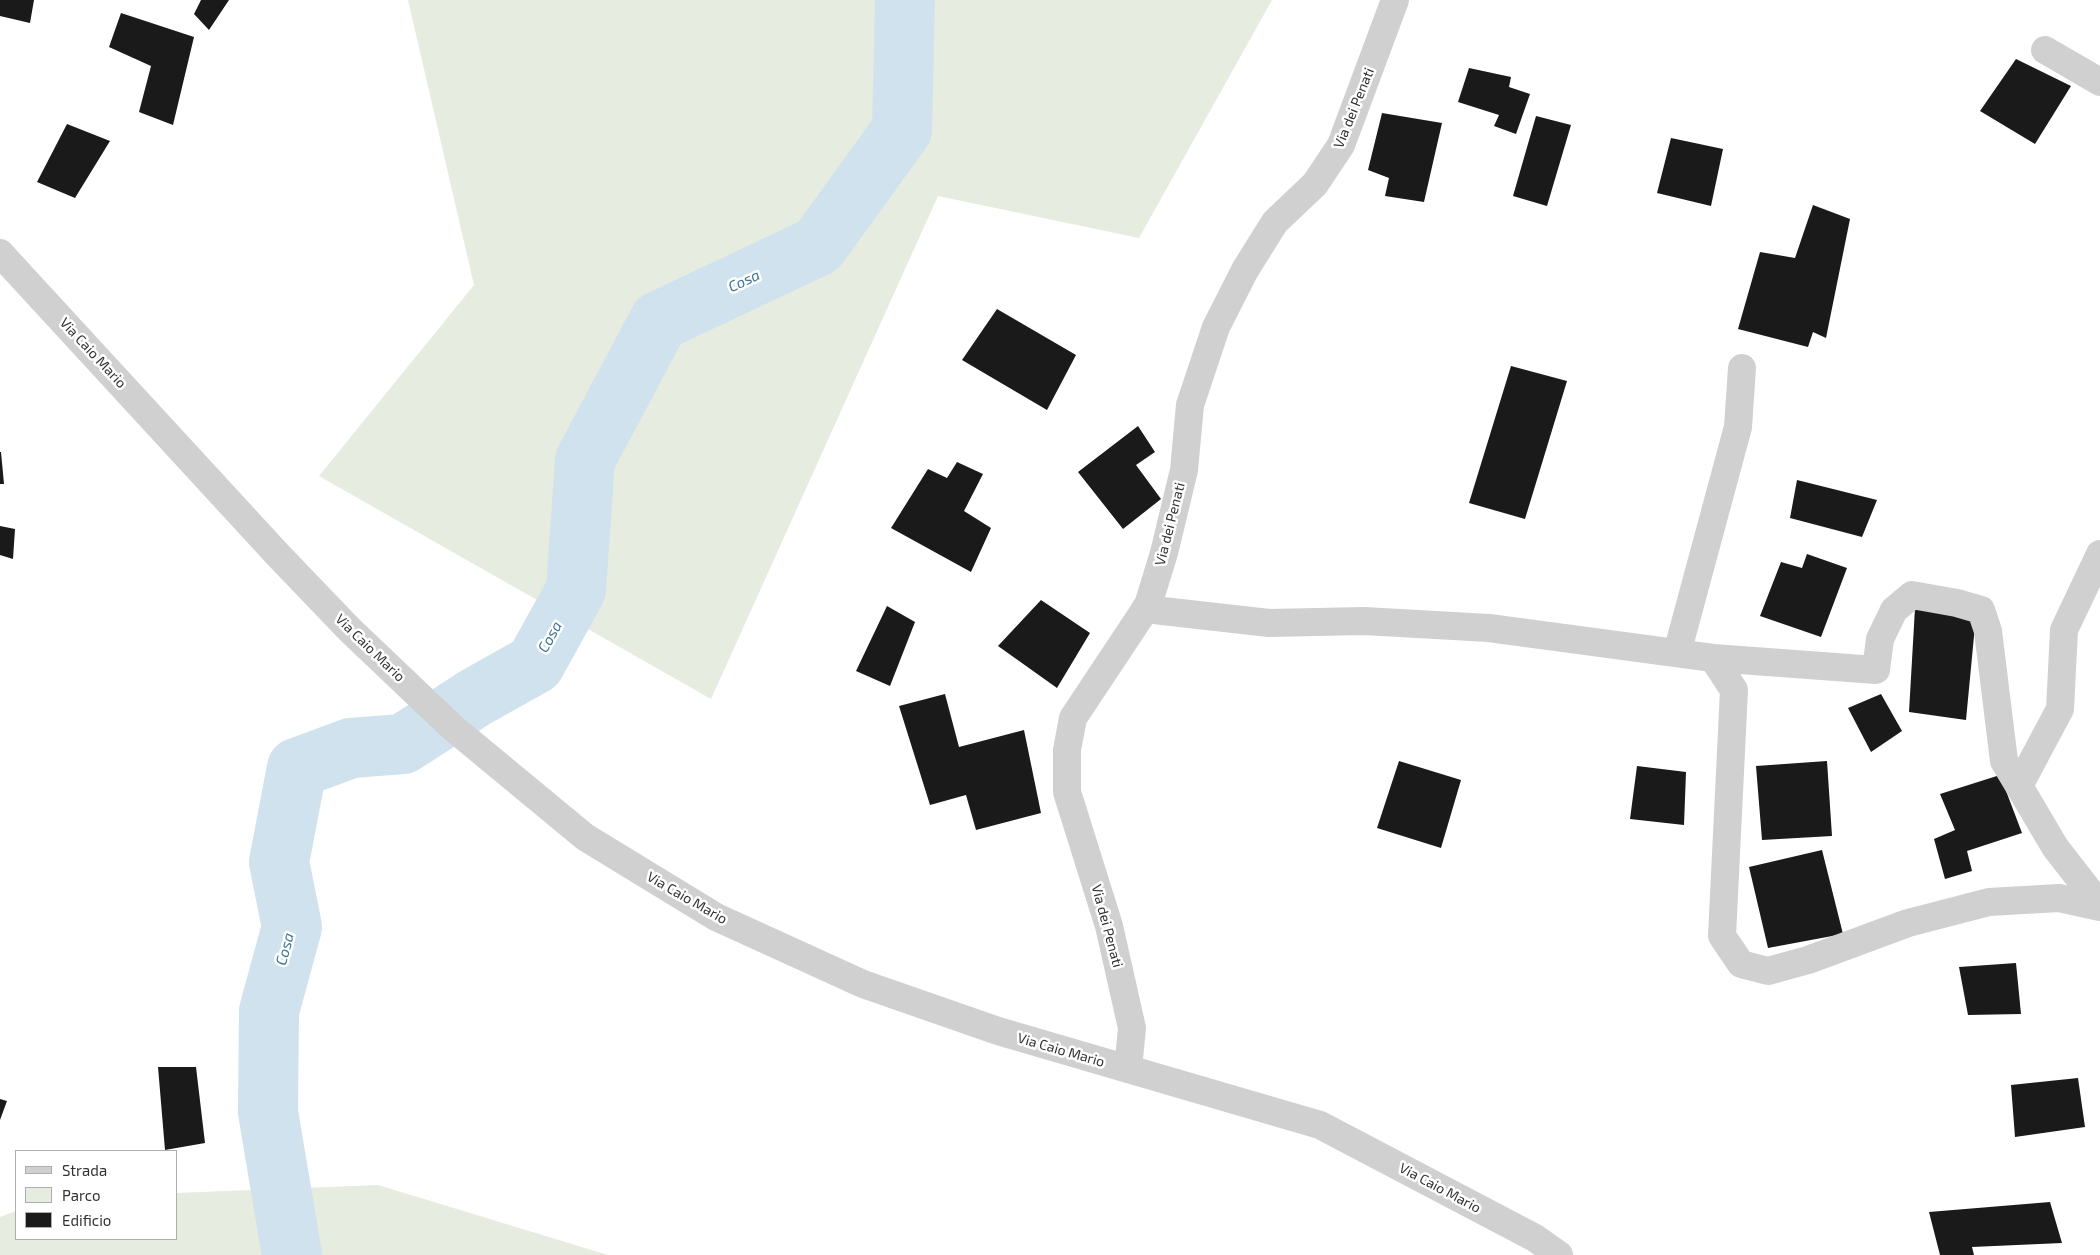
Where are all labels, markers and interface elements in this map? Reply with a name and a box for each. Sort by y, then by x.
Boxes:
street label: Via dei Penati [1330,65,1378,151]
water label: Cosa [725,266,763,296]
street label: Via Caio Mario [56,314,130,392]
street label: Via dei Penati [1152,481,1188,567]
street label: Via Caio Mario [332,611,408,685]
water label: Cosa [534,618,566,656]
street label: Via Caio Mario [644,868,730,928]
street label: Via dei Penati [1088,883,1126,969]
water label: Cosa [272,931,298,967]
street label: Via Caio Mario [1015,1030,1107,1070]
legend [15,1150,178,1240]
street label: Via Caio Mario [1396,1159,1484,1217]
text: Strada [62,1161,107,1179]
text: Parco [62,1186,101,1204]
text: Edificio [62,1211,111,1229]

